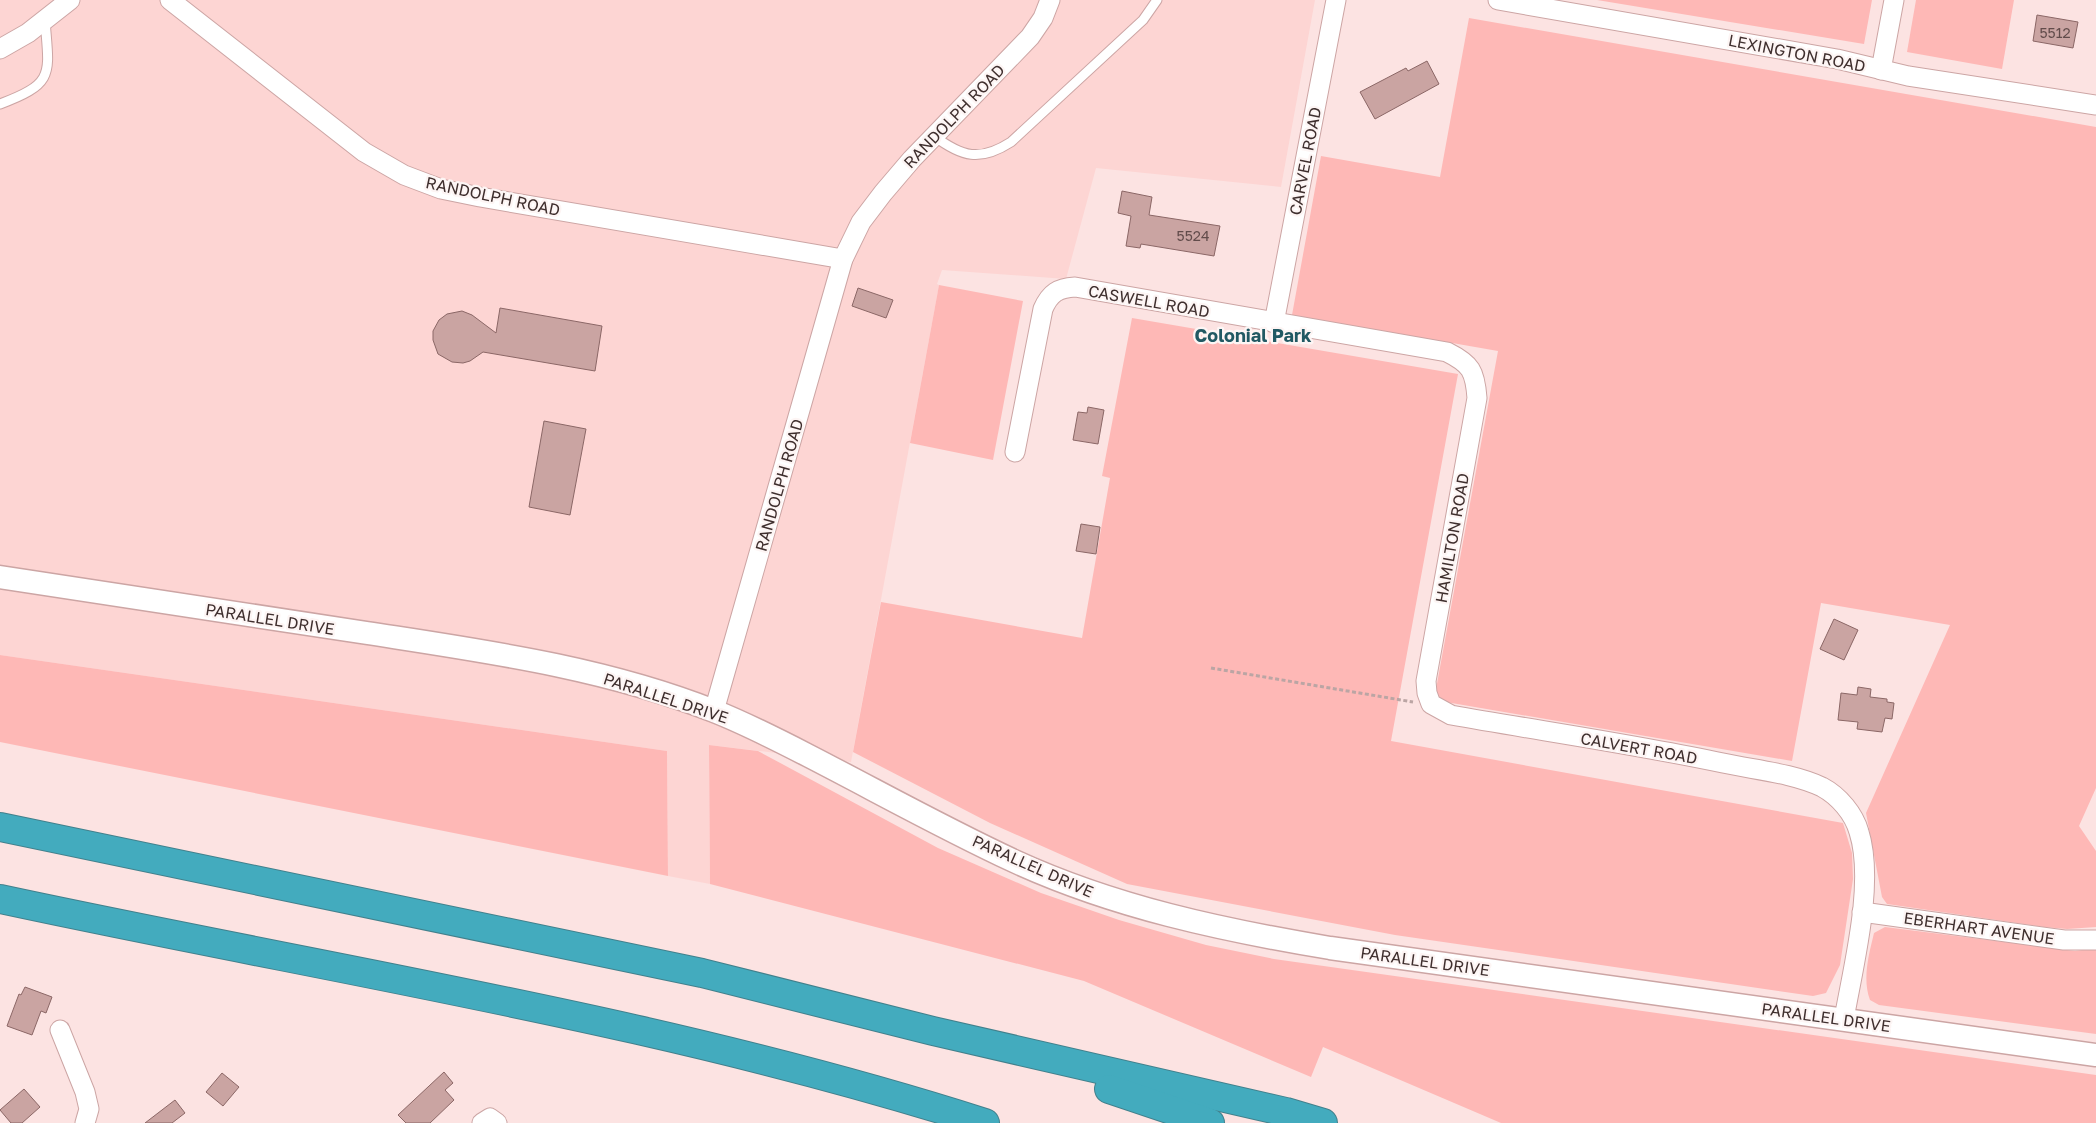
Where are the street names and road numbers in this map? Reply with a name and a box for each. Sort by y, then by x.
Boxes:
street label: LEXINGTON ROAD [1727,30,1867,76]
street label: RANDOLPH ROAD [899,60,1009,172]
street label: CARVEL ROAD [1285,105,1325,217]
street label: RANDOLPH ROAD [424,172,562,220]
street label: CASWELL ROAD [1087,280,1211,322]
street label: RANDOLPH ROAD [751,416,807,554]
street label: HAMILTON ROAD [1431,472,1473,604]
street label: PARALLEL DRIVE [204,599,336,639]
street label: PARALLEL DRIVE [601,668,731,728]
street label: CALVERT ROAD [1579,728,1699,768]
street label: PARALLEL DRIVE [969,830,1097,902]
street label: EBERHART AVENUE [1902,908,2056,948]
street label: PARALLEL DRIVE [1359,942,1491,980]
street label: PARALLEL DRIVE [1760,998,1892,1036]

